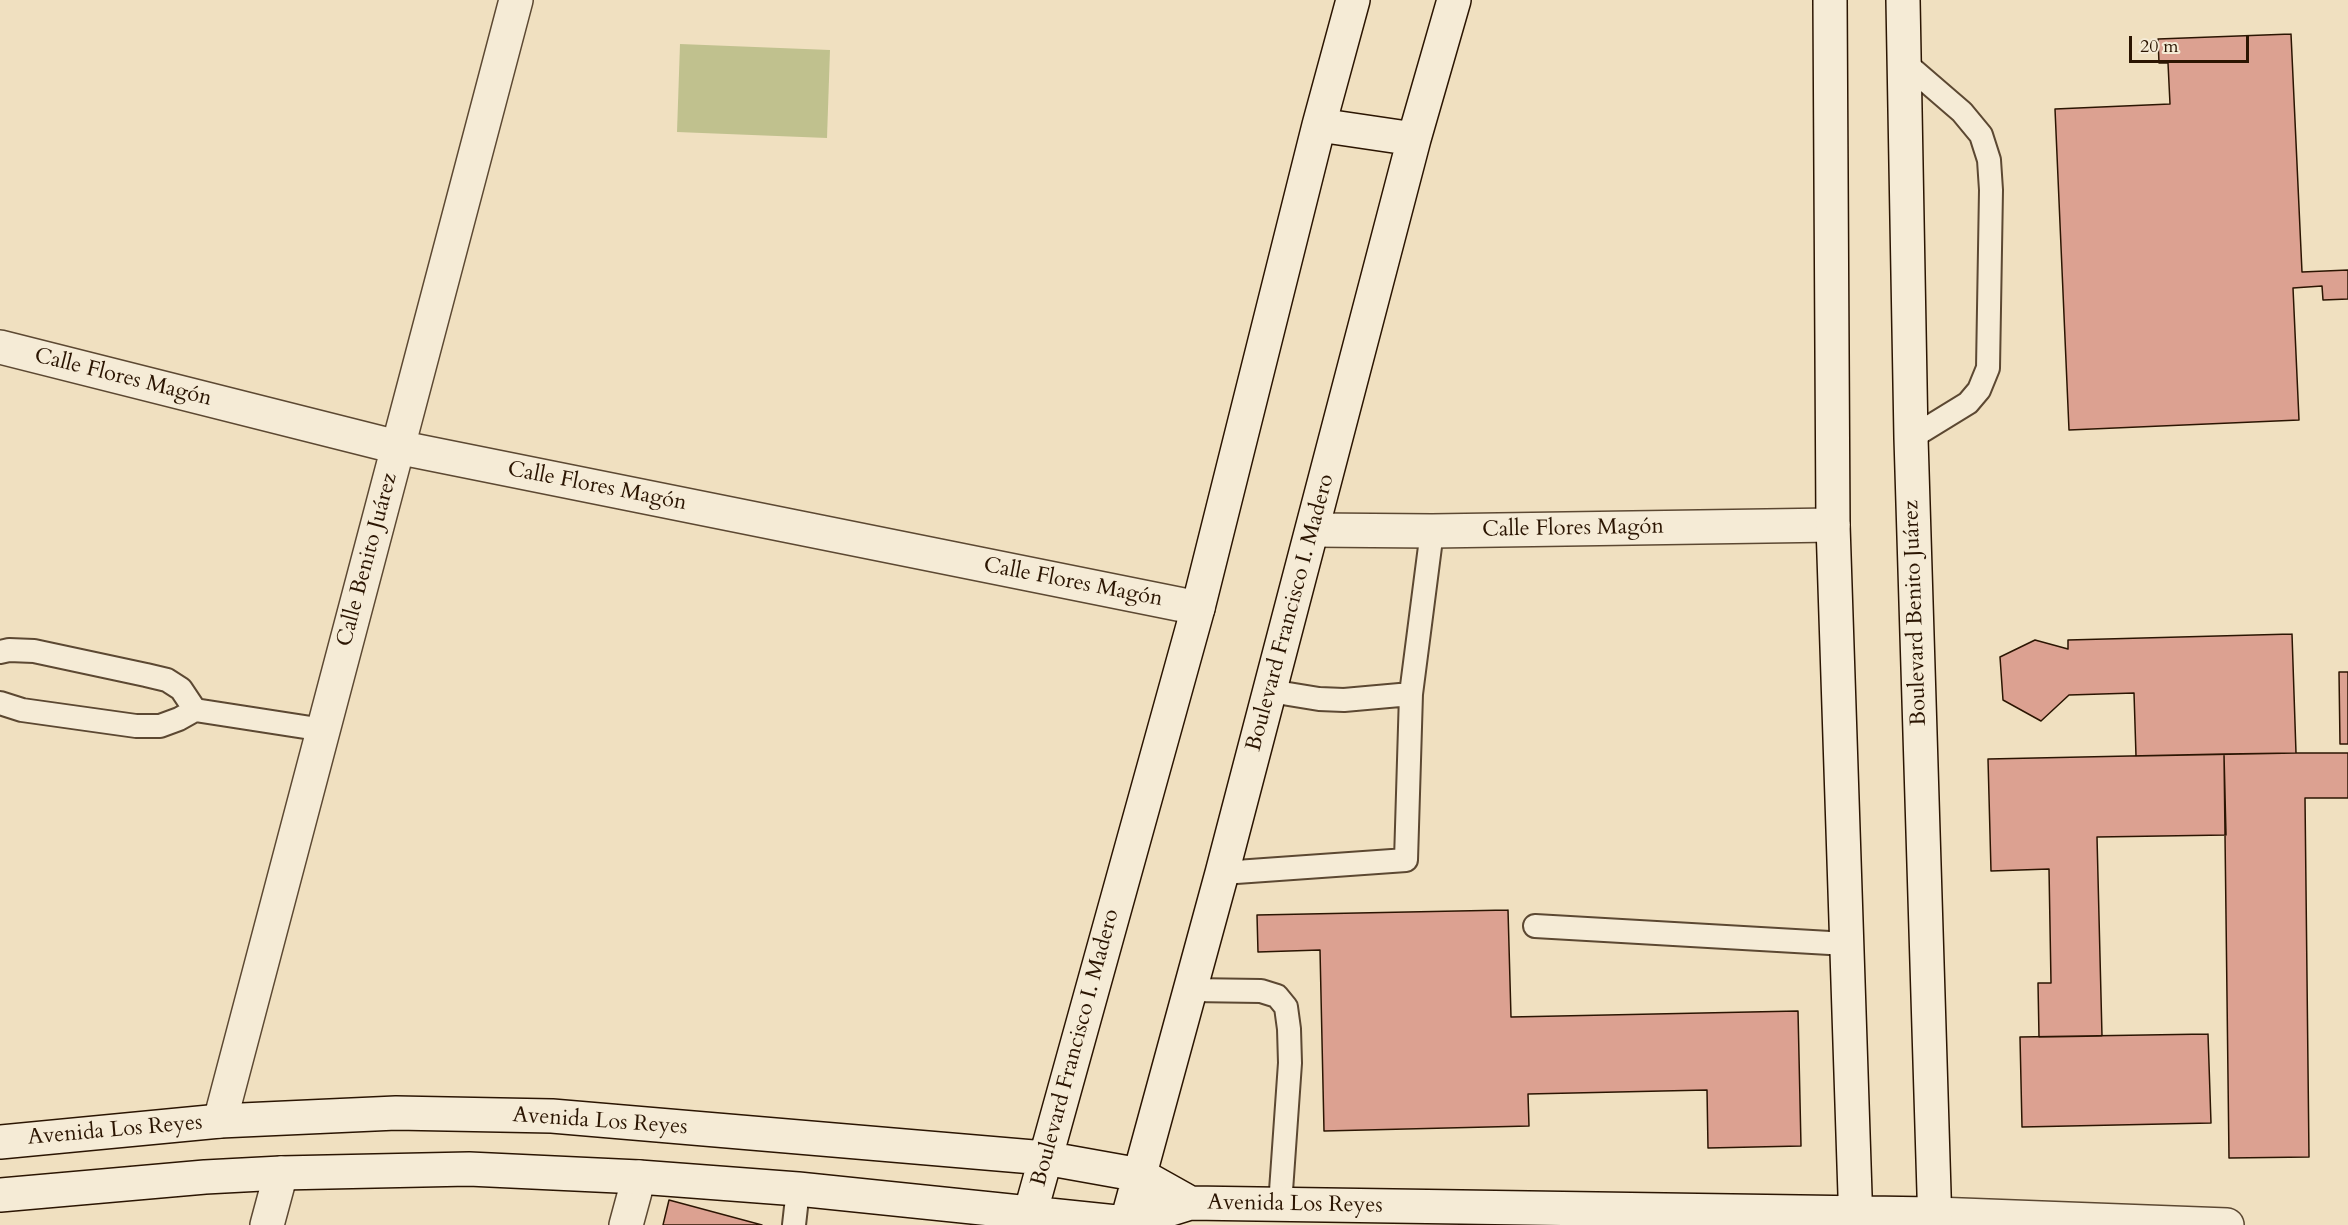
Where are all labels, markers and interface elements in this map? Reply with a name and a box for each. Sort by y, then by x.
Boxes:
scale bar [2132,24,2252,62]
text: 20 m [2140,34,2179,59]
street label: Calle Flores Magón [32,343,214,413]
street label: Calle Flores Magón [505,457,689,517]
street label: Calle Benito Juárez [332,470,404,650]
street label: Boulevard Francisco I. Madero [1241,472,1341,754]
street label: Boulevard Benito Juárez [1899,500,1933,726]
street label: Calle Flores Magón [1482,514,1664,544]
street label: Calle Flores Magón [981,553,1165,613]
street label: Boulevard Francisco I. Madero [1026,907,1126,1189]
street label: Avenida Los Reyes [512,1103,688,1141]
street label: Avenida Los Reyes [27,1110,203,1152]
street label: Avenida Los Reyes [1207,1190,1383,1220]

